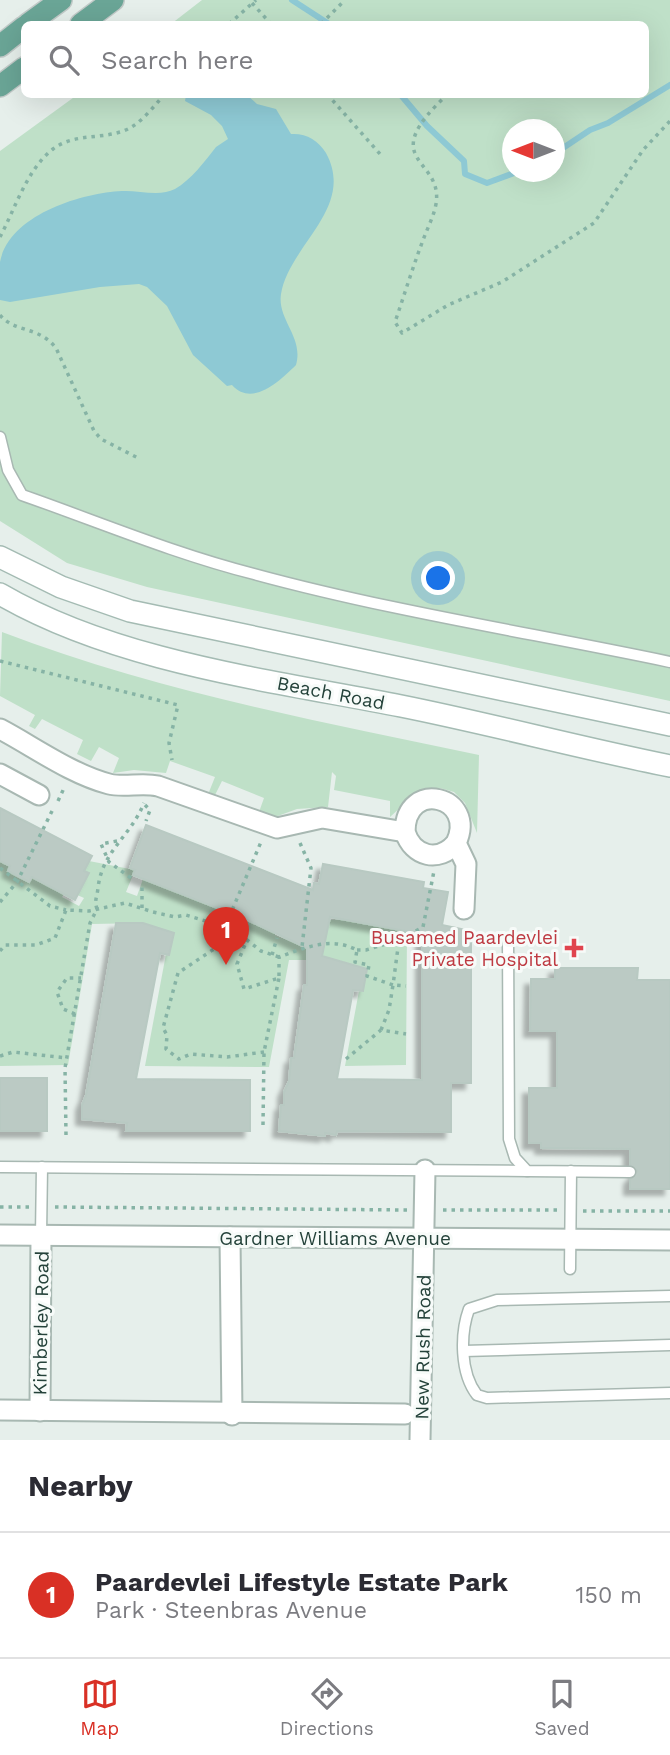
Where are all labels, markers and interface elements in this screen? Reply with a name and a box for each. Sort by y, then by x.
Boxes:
search box [21,21,649,98]
icon: search [45,41,83,79]
text: Search here [101,45,253,75]
north arrow [502,119,565,182]
your location [421,561,455,595]
street label: Beach Road [275,671,387,715]
pin: 1 [203,907,249,965]
place label: Busamed Paardevlei Private Hospital [371,926,558,971]
marker: Busamed Paardevlei Private Hospital [564,938,584,958]
street label: Gardner Williams Avenue [219,1227,451,1250]
street label: Kimberley Road [28,1250,54,1396]
street label: New Rush Road [410,1274,436,1420]
text: Nearby [28,1468,133,1503]
text: Paardevlei Lifestyle Estate Park [95,1567,508,1597]
text: 1 [46,1582,56,1609]
text: 150 m [576,1582,642,1609]
text: Park · Steenbras Avenue [95,1597,367,1624]
tab: Map [80,1675,119,1740]
tab: Directions [280,1675,374,1740]
tab: Saved [534,1675,590,1740]

